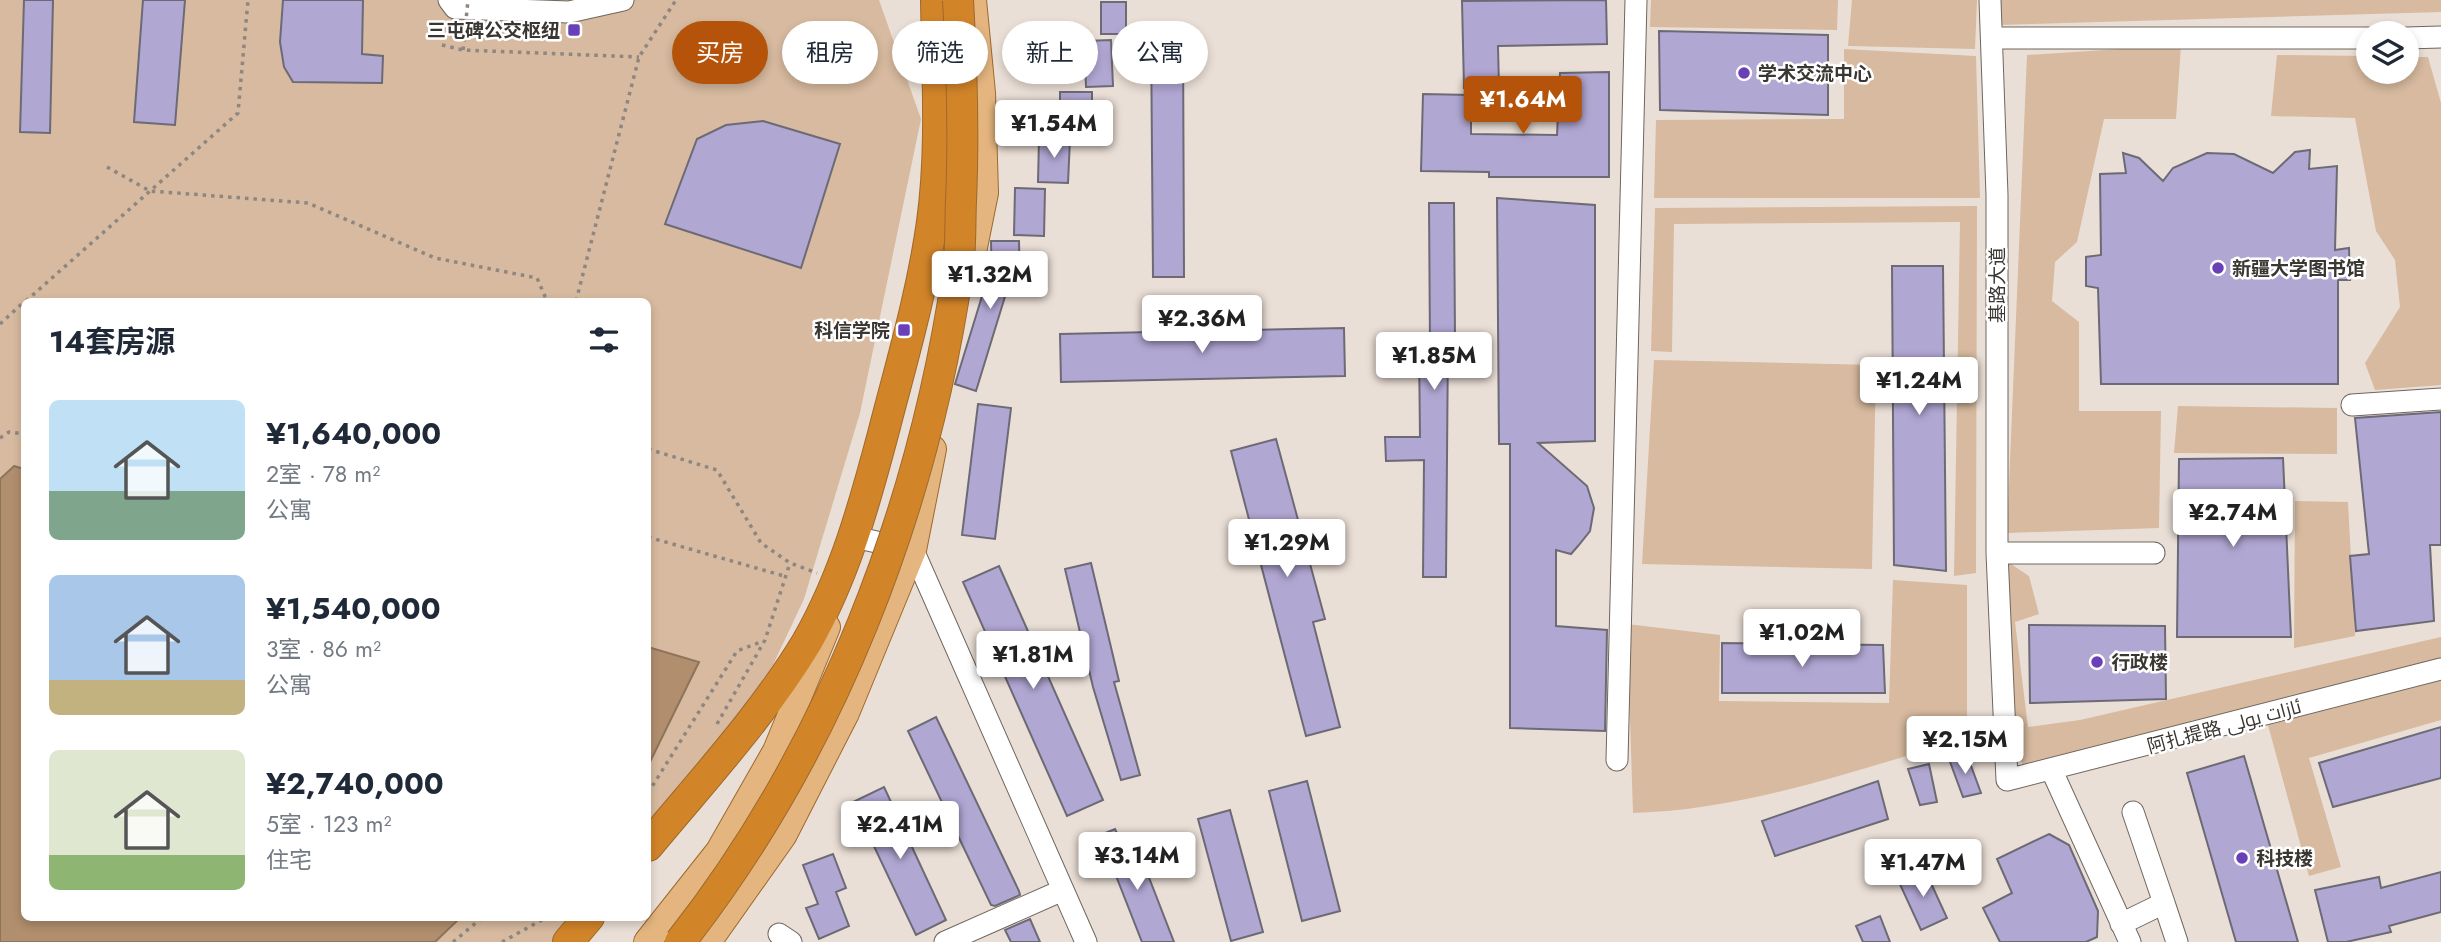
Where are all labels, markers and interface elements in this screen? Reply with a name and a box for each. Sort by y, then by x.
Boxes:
place label: 三屯碑公交枢纽 [427,17,560,44]
chip: 买房 [672,21,768,84]
chip: 租房 [782,21,878,84]
chip: 筛选 [892,21,988,84]
chip: 新上 [1002,21,1098,84]
chip: 公寓 [1112,21,1208,84]
map controls [2356,21,2419,84]
button: layers [2356,21,2419,84]
marker: 三屯碑公交枢纽 [566,22,582,38]
place label: 学术交流中心 [1758,60,1872,87]
marker: 学术交流中心 [1736,65,1752,81]
pin: ¥1.64M [1466,76,1580,136]
text: ¥1.64M [1480,82,1566,116]
pin: ¥1.54M [997,100,1111,160]
text: ¥1.54M [1011,106,1097,140]
street label: 基路大道 [1984,247,2011,323]
pin: ¥1.32M [933,252,1047,311]
place label: 新疆大学图书馆 [2232,255,2365,282]
text: ¥1.32M [948,257,1032,291]
marker: 新疆大学图书馆 [2210,260,2226,276]
pin: ¥2.36M [1145,296,1259,355]
text: ¥2.36M [1158,301,1246,335]
place label: 科信学院 [814,317,890,344]
text: 14套房源 [49,320,175,363]
icon: filters [585,321,623,359]
marker: 科信学院 [896,322,912,338]
pin: ¥1.85M [1377,332,1491,392]
text: ¥1.85M [1392,338,1476,372]
pin: ¥1.24M [1862,358,1976,417]
text: ¥1.24M [1876,363,1962,397]
text: ¥1,640,000 [266,412,441,455]
icon: home [105,428,189,512]
text: 2室 · 78 m² [266,457,380,491]
pin: ¥2.74M [2176,490,2290,549]
text: 公寓 [266,493,312,527]
text: ¥2.74M [2189,495,2277,529]
pin: ¥1.29M [1230,520,1344,579]
text: ¥1.29M [1244,525,1330,559]
text: ¥1,540,000 [266,587,441,630]
icon: home [105,603,189,687]
pin: ¥1.02M [1745,610,1859,669]
text: ¥1.02M [1759,615,1845,649]
text: 3室 · 86 m² [266,632,381,666]
pin: ¥1.81M [976,632,1090,691]
text: ¥1.81M [992,637,1074,671]
place label: 行政楼 [2111,649,2168,676]
marker: 行政楼 [2089,654,2105,670]
text: 公寓 [266,668,312,702]
street label: 阿扎提路 ئازات يولى [2144,693,2304,760]
pin: ¥2.15M [1908,716,2022,776]
text: ¥2.15M [1923,722,2007,756]
text: ¥2,740,000 [266,762,444,805]
icon: home [105,778,189,862]
pin: ¥2.41M [843,802,957,861]
text: 5室 · 123 m² [266,807,391,841]
text: ¥2.41M [857,807,943,841]
pin: ¥3.14M [1080,832,1194,892]
text: ¥3.14M [1095,838,1180,872]
pin: ¥1.47M [1866,839,1980,899]
text: 住宅 [266,843,312,877]
text: ¥1.47M [1881,845,1965,879]
place label: 科技楼 [2256,845,2313,872]
marker: 科技楼 [2234,850,2250,866]

